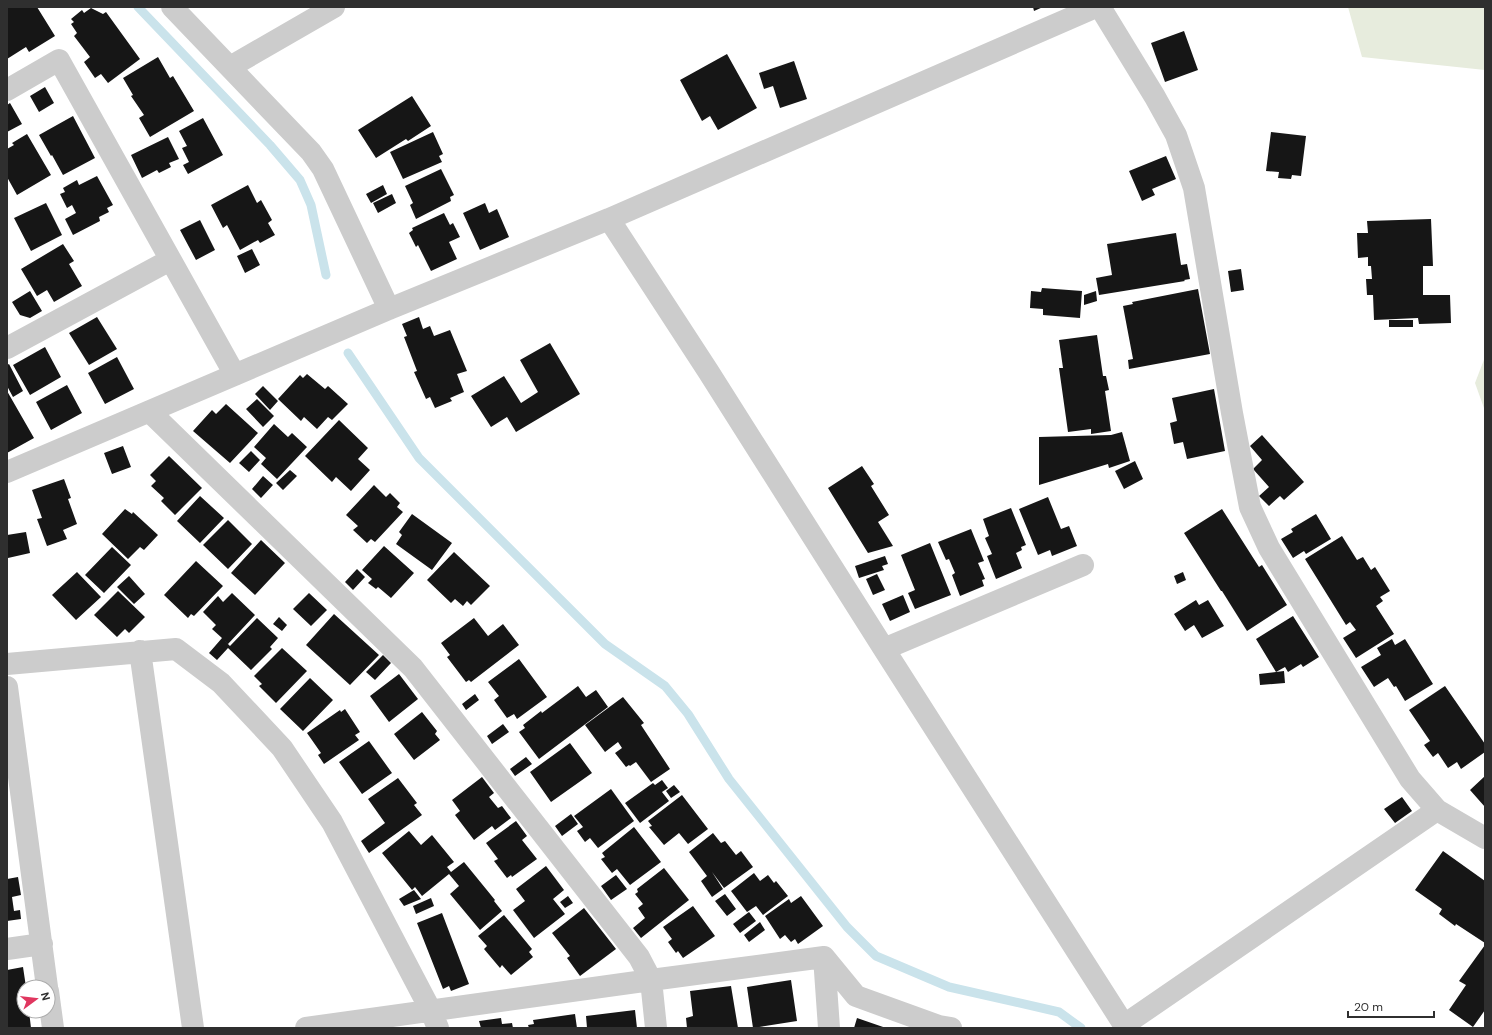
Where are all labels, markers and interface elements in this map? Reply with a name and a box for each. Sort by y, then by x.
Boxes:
north arrow [16,979,56,1019]
text: N [38,991,53,1002]
scale bar [1348,993,1434,1019]
text: 20 m [1354,999,1383,1015]

